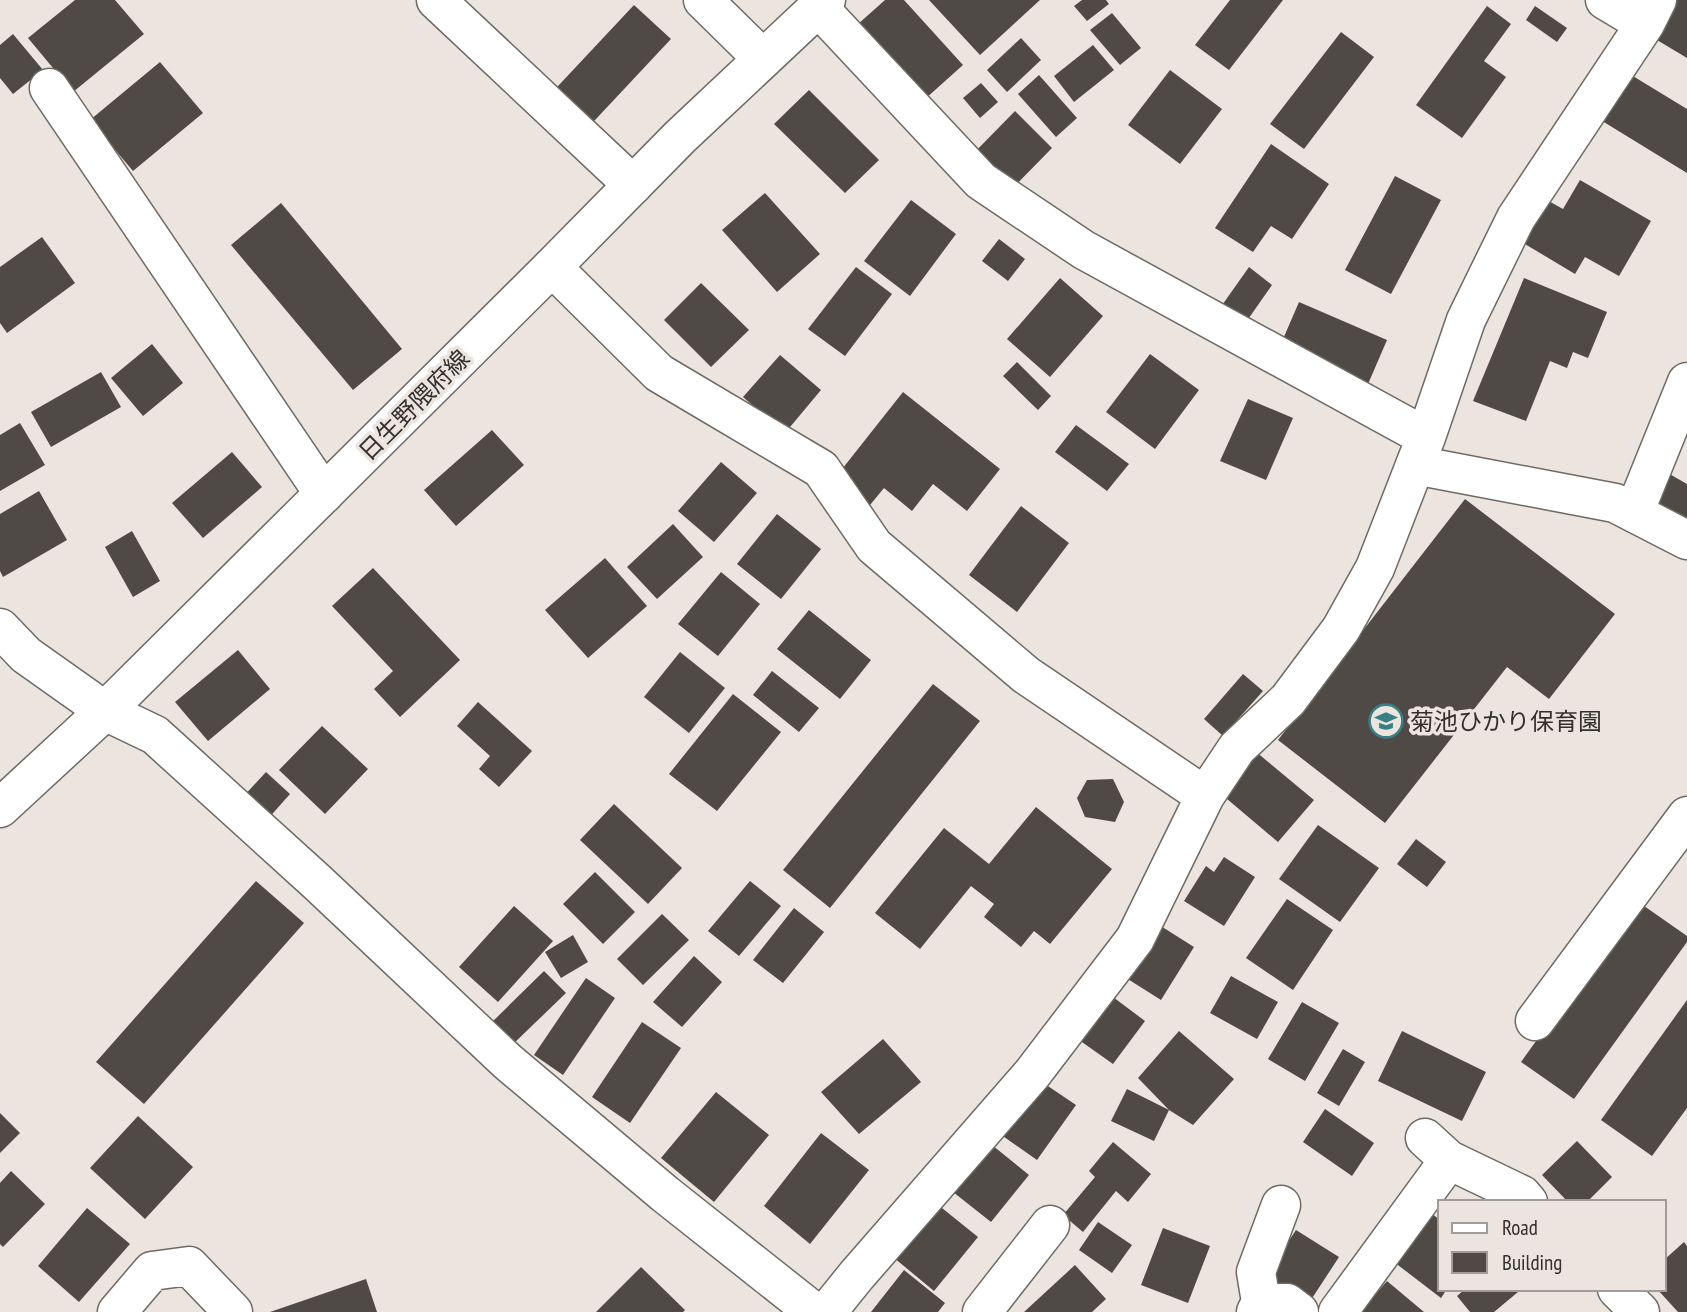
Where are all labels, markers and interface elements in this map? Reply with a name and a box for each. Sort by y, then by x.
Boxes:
street label: 日生野隈府線 [352,343,476,467]
school or university icon: 菊池ひかり保育園 [1367,702,1405,740]
place label: 菊池ひかり保育園 [1410,706,1602,737]
legend [1438,1200,1666,1291]
text: Road [1502,1214,1538,1241]
text: Building [1502,1249,1562,1276]

